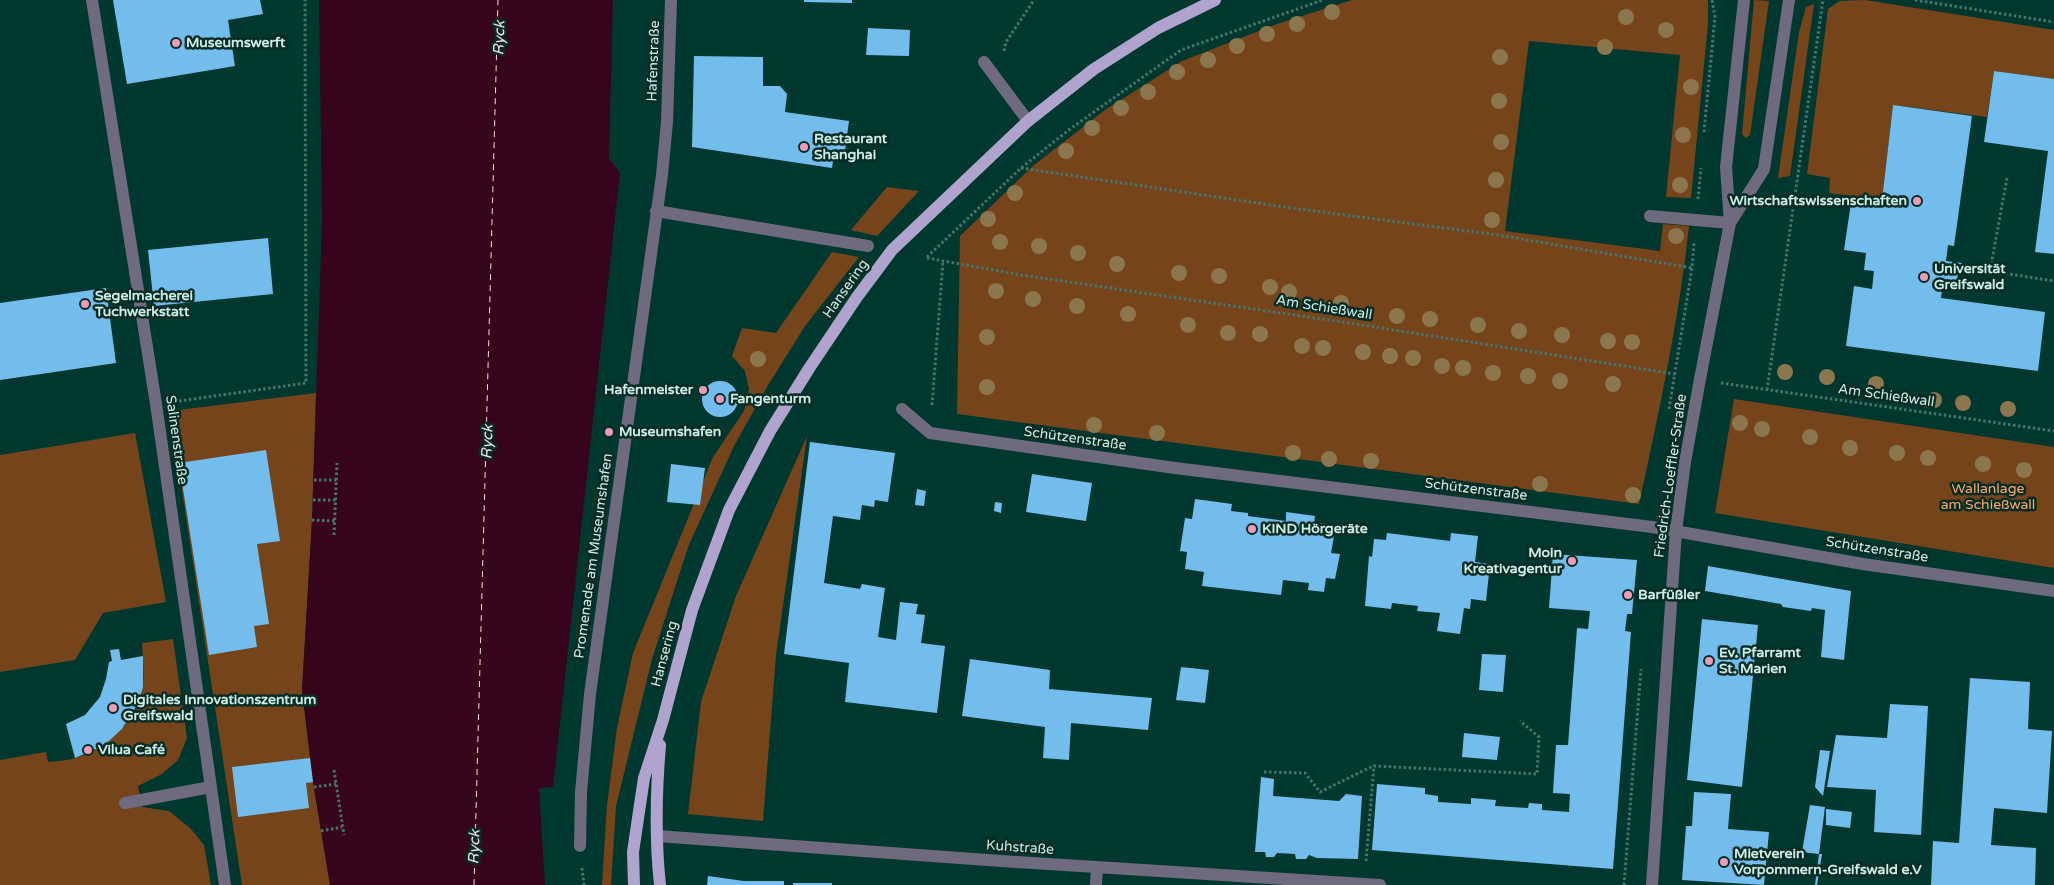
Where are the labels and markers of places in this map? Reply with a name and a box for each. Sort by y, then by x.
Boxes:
place label: Museumswerft [186,35,285,51]
marker: Museumswerft [170,37,182,49]
place label: Restaurant Shanghai [814,131,887,164]
marker: Restaurant Shanghai [798,141,810,153]
place label: Wirtschaftswissenschaften [1729,193,1907,209]
marker: Wirtschaftswissenschaften [1911,195,1923,207]
place label: Universität Greifswald [1934,261,2006,294]
marker: Universität Greifswald [1918,271,1930,283]
place label: Segelmacherei Tuchwerkstatt [95,288,193,321]
marker: Segelmacherei Tuchwerkstatt [79,298,91,310]
place label: Hafenmeister [604,382,693,398]
marker: Hafenmeister [697,384,709,396]
place label: Fangenturm [730,391,811,407]
marker: Fangenturm [714,393,726,405]
place label: Museumshafen [619,424,721,440]
marker: Museumshafen [603,426,615,438]
place label: KIND Hörgeräte [1262,521,1368,537]
marker: KIND Hörgeräte [1246,523,1258,535]
place label: Moin Kreativagentur [1463,545,1562,578]
marker: Moin Kreativagentur [1566,555,1578,567]
place label: Barfüßler [1638,587,1700,603]
marker: Barfüßler [1622,589,1634,601]
place label: Ev. Pfarramt St. Marien [1719,645,1801,678]
marker: Ev. Pfarramt St. Marien [1703,655,1715,667]
place label: Digitales Innovationszentrum Greifswald [123,692,316,724]
marker: Digitales Innovationszentrum Greifswald [107,702,119,714]
place label: Vilua Café [98,742,165,758]
marker: Vilua Café [82,744,94,756]
place label: Mietverein Vorpommern-Greifswald e.V [1734,846,1922,879]
marker: Mietverein Vorpommern-Greifswald e.V [1718,856,1730,868]

